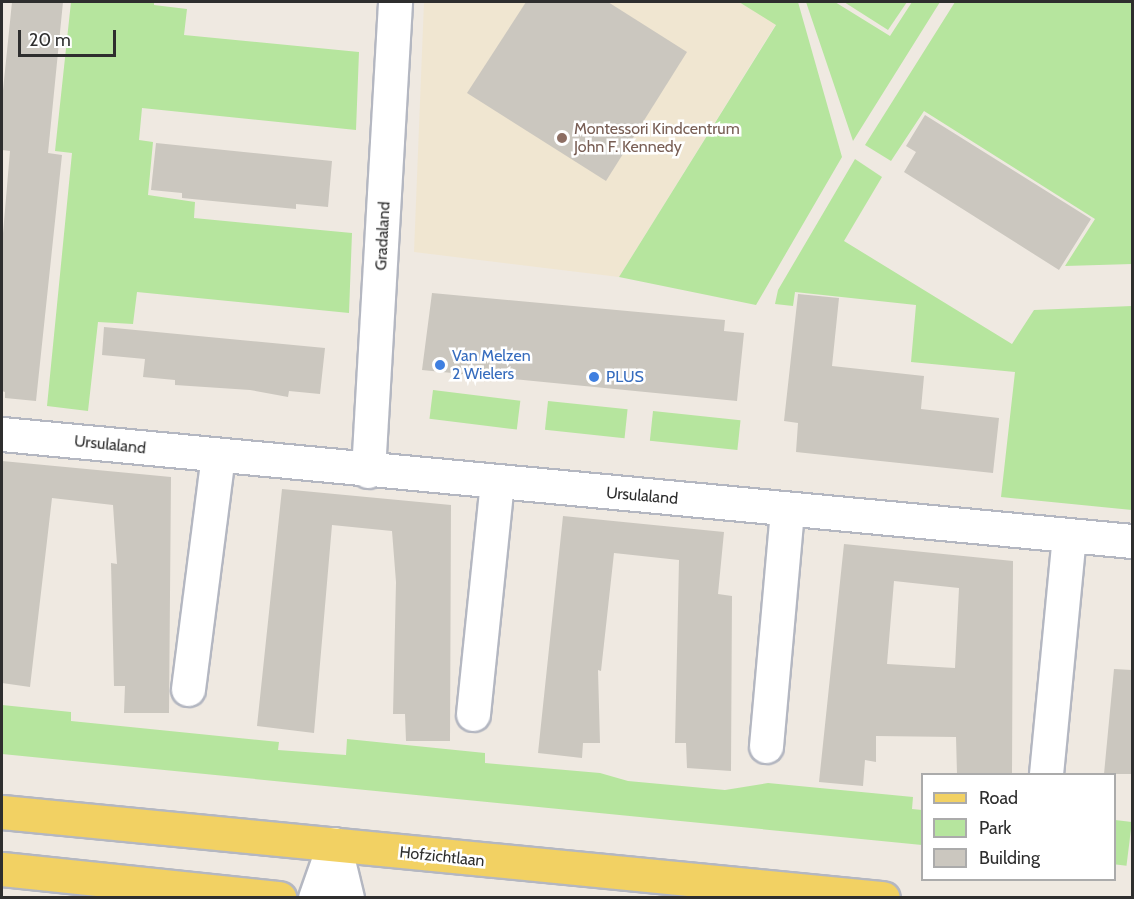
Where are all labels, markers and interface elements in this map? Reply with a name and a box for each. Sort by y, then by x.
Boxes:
scale bar [21,18,118,56]
text: 20 m [29,29,71,51]
place label: Montessori Kindcentrum John F. Kennedy [574,119,740,157]
marker: Montessori Kindcentrum John F. Kennedy [555,131,569,145]
street label: Gradaland [372,201,394,271]
place label: Van Melzen 2 Wielers [452,346,531,384]
marker: Van Melzen 2 Wielers [433,358,447,372]
place label: PLUS [606,367,644,387]
marker: PLUS [587,370,601,384]
street label: Ursulaland [73,432,147,458]
street label: Ursulaland [605,483,679,509]
legend [921,773,1116,881]
text: Road [979,787,1018,809]
text: Park [979,817,1011,839]
street label: Hofzichtlaan [399,843,485,871]
text: Building [979,847,1040,869]

